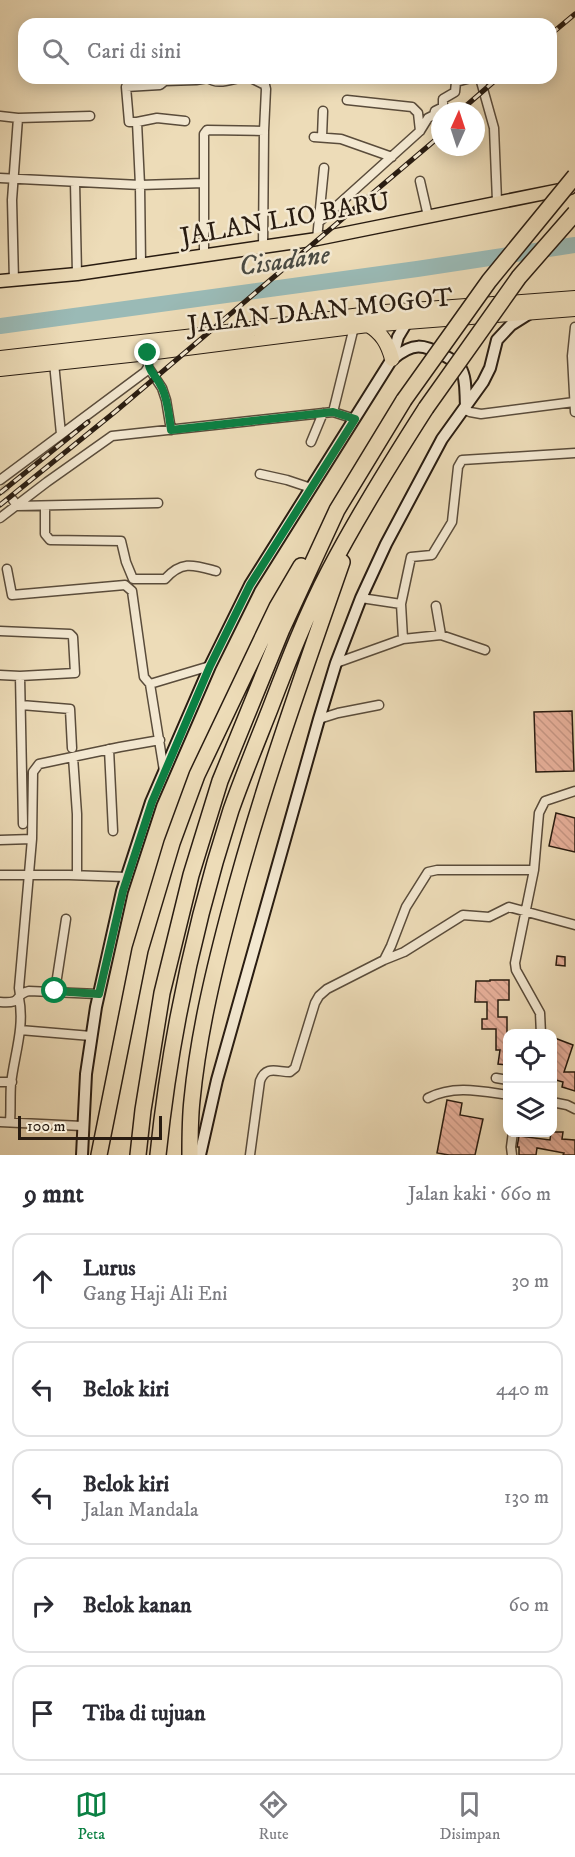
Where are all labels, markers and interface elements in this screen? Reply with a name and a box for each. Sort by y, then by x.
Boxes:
search box [18,18,557,84]
icon: search [39,35,72,68]
text: Cari di sini [87,38,181,65]
north arrow [431,102,485,156]
street label: JALAN LIO BARU [176,185,393,255]
water label: Cisadane [236,238,333,284]
street label: JALAN DAAN MOGOT [184,281,455,342]
route end [134,339,160,365]
route start [41,977,67,1003]
map controls [503,1029,557,1137]
button: locate [503,1029,557,1083]
button: layers [503,1083,557,1137]
scale bar [18,1113,162,1140]
text: 100 m [27,1116,66,1136]
text: 9 mnt [24,1178,84,1211]
text: Jalan kaki · 660 m [408,1182,551,1207]
text: Lurus [83,1255,136,1282]
icon: ahead [26,1265,59,1298]
text: 30 m [511,1269,549,1294]
text: Gang Haji Ali Eni [83,1282,227,1307]
icon: left [26,1373,59,1406]
text: Belok kiri [83,1376,169,1403]
text: 440 m [496,1377,549,1402]
text: Belok kiri [83,1471,169,1498]
icon: left [26,1481,59,1514]
text: 130 m [504,1485,549,1510]
text: Jalan Mandala [83,1498,198,1523]
icon: right [26,1589,59,1622]
text: Belok kanan [83,1592,191,1619]
text: 60 m [509,1593,549,1618]
icon: arrive [26,1697,59,1730]
text: Tiba di tujuan [83,1700,205,1727]
tab: Peta [75,1788,108,1844]
tab: Rute [257,1788,290,1844]
tab: Disimpan [440,1788,500,1844]

